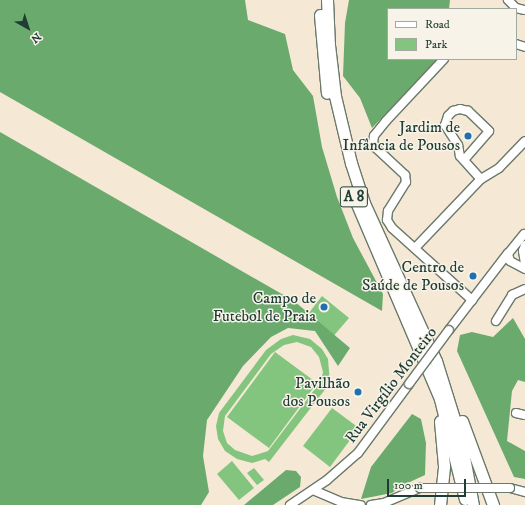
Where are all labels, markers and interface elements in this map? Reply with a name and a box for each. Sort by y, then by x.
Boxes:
north arrow [8,8,48,48]
legend [387,8,517,60]
text: Road [425,17,450,32]
text: N [28,29,43,46]
text: Park [425,37,447,52]
place label: Jardim de Infância de Pousos [343,117,460,155]
marker: Jardim de Infância de Pousos [463,131,473,141]
road number: A 8 [339,184,369,210]
place label: Centro de Saúde de Pousos [362,257,464,295]
marker: Centro de Saúde de Pousos [467,270,479,282]
place label: Campo de Futebol de Praia [213,288,316,326]
marker: Campo de Futebol de Praia [319,302,329,312]
street label: Rua Virgílio Monteiro [341,323,441,447]
place label: Pavilhão dos Pousos [282,373,350,411]
marker: Pavilhão dos Pousos [353,387,363,397]
scale bar [389,471,468,497]
text: 100 m [394,478,423,493]

